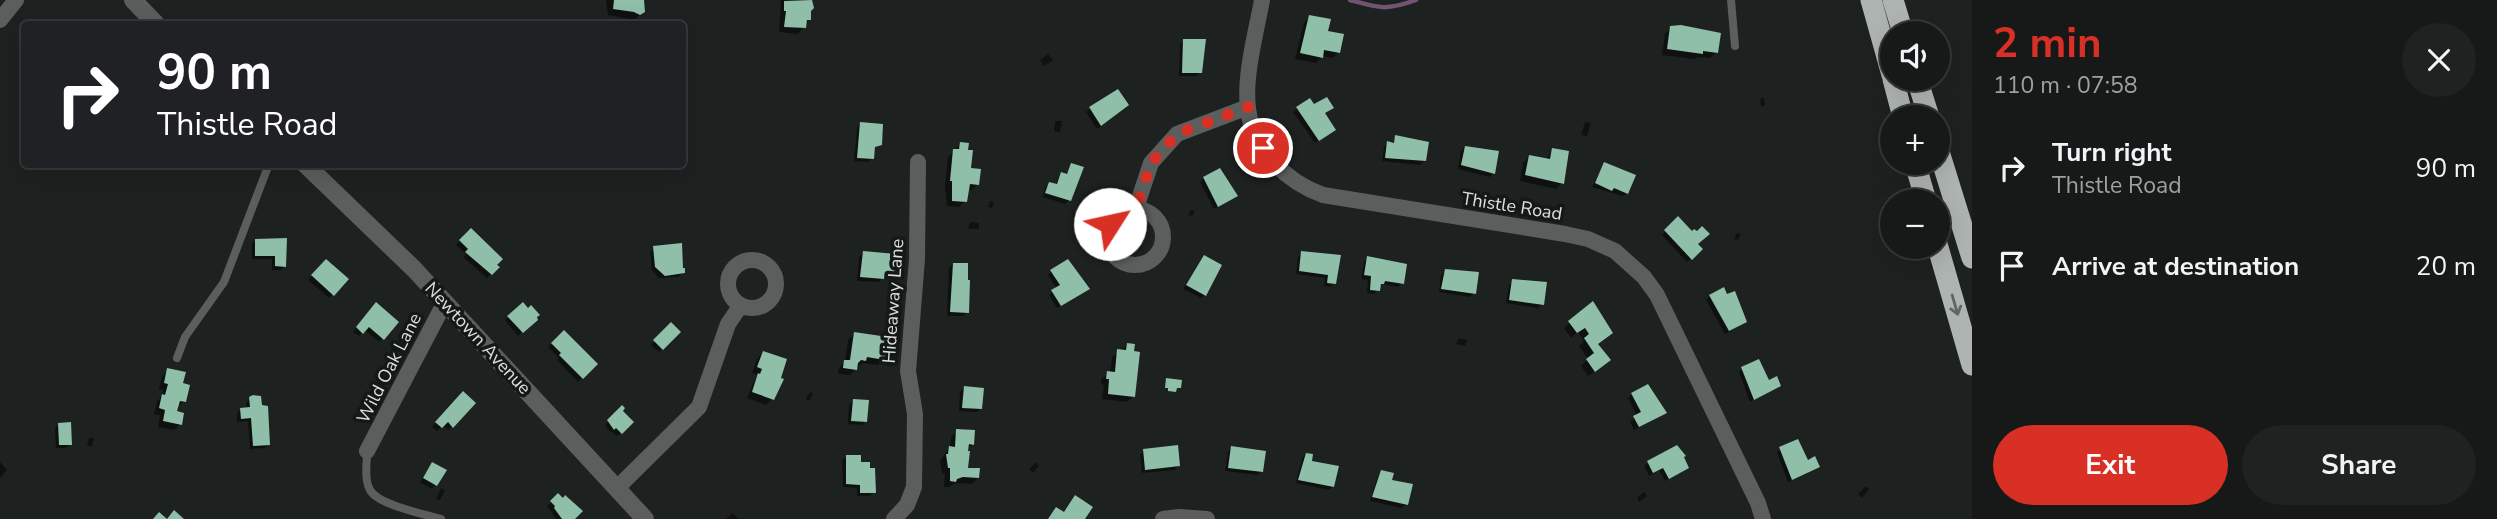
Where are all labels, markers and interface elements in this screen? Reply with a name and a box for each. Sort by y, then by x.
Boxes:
text: 2 min [1993,15,2102,72]
map controls [1880,21,1950,259]
button: sound [1880,21,1950,91]
button: close [2402,23,2476,97]
text: 90 m [157,39,272,106]
icon: right [42,49,133,140]
text: 110 m · 07:58 [1993,70,2138,101]
text: Thistle Road [157,103,337,146]
button: + [1880,105,1950,175]
pin [1233,118,1293,178]
icon: arrive [1244,129,1282,167]
text: Turn right [2052,135,2171,170]
icon: right [1993,149,2031,187]
text: 90 m [2416,151,2476,186]
text: Thistle Road [2052,170,2182,201]
street label: Thistle Road [1460,186,1564,226]
position arrow [1073,187,1147,261]
button: − [1880,189,1950,259]
street label: Hideaway Lane [877,238,909,364]
icon: arrive [1993,247,2031,285]
text: Arrive at destination [2052,249,2299,284]
text: 20 m [2416,249,2476,284]
street label: Newtown Avenue [420,277,536,399]
one-way arrow [1949,293,1962,315]
street label: Wild Oak Lane [351,309,427,427]
button: Exit [1993,425,2228,505]
button: Share [2242,425,2476,505]

